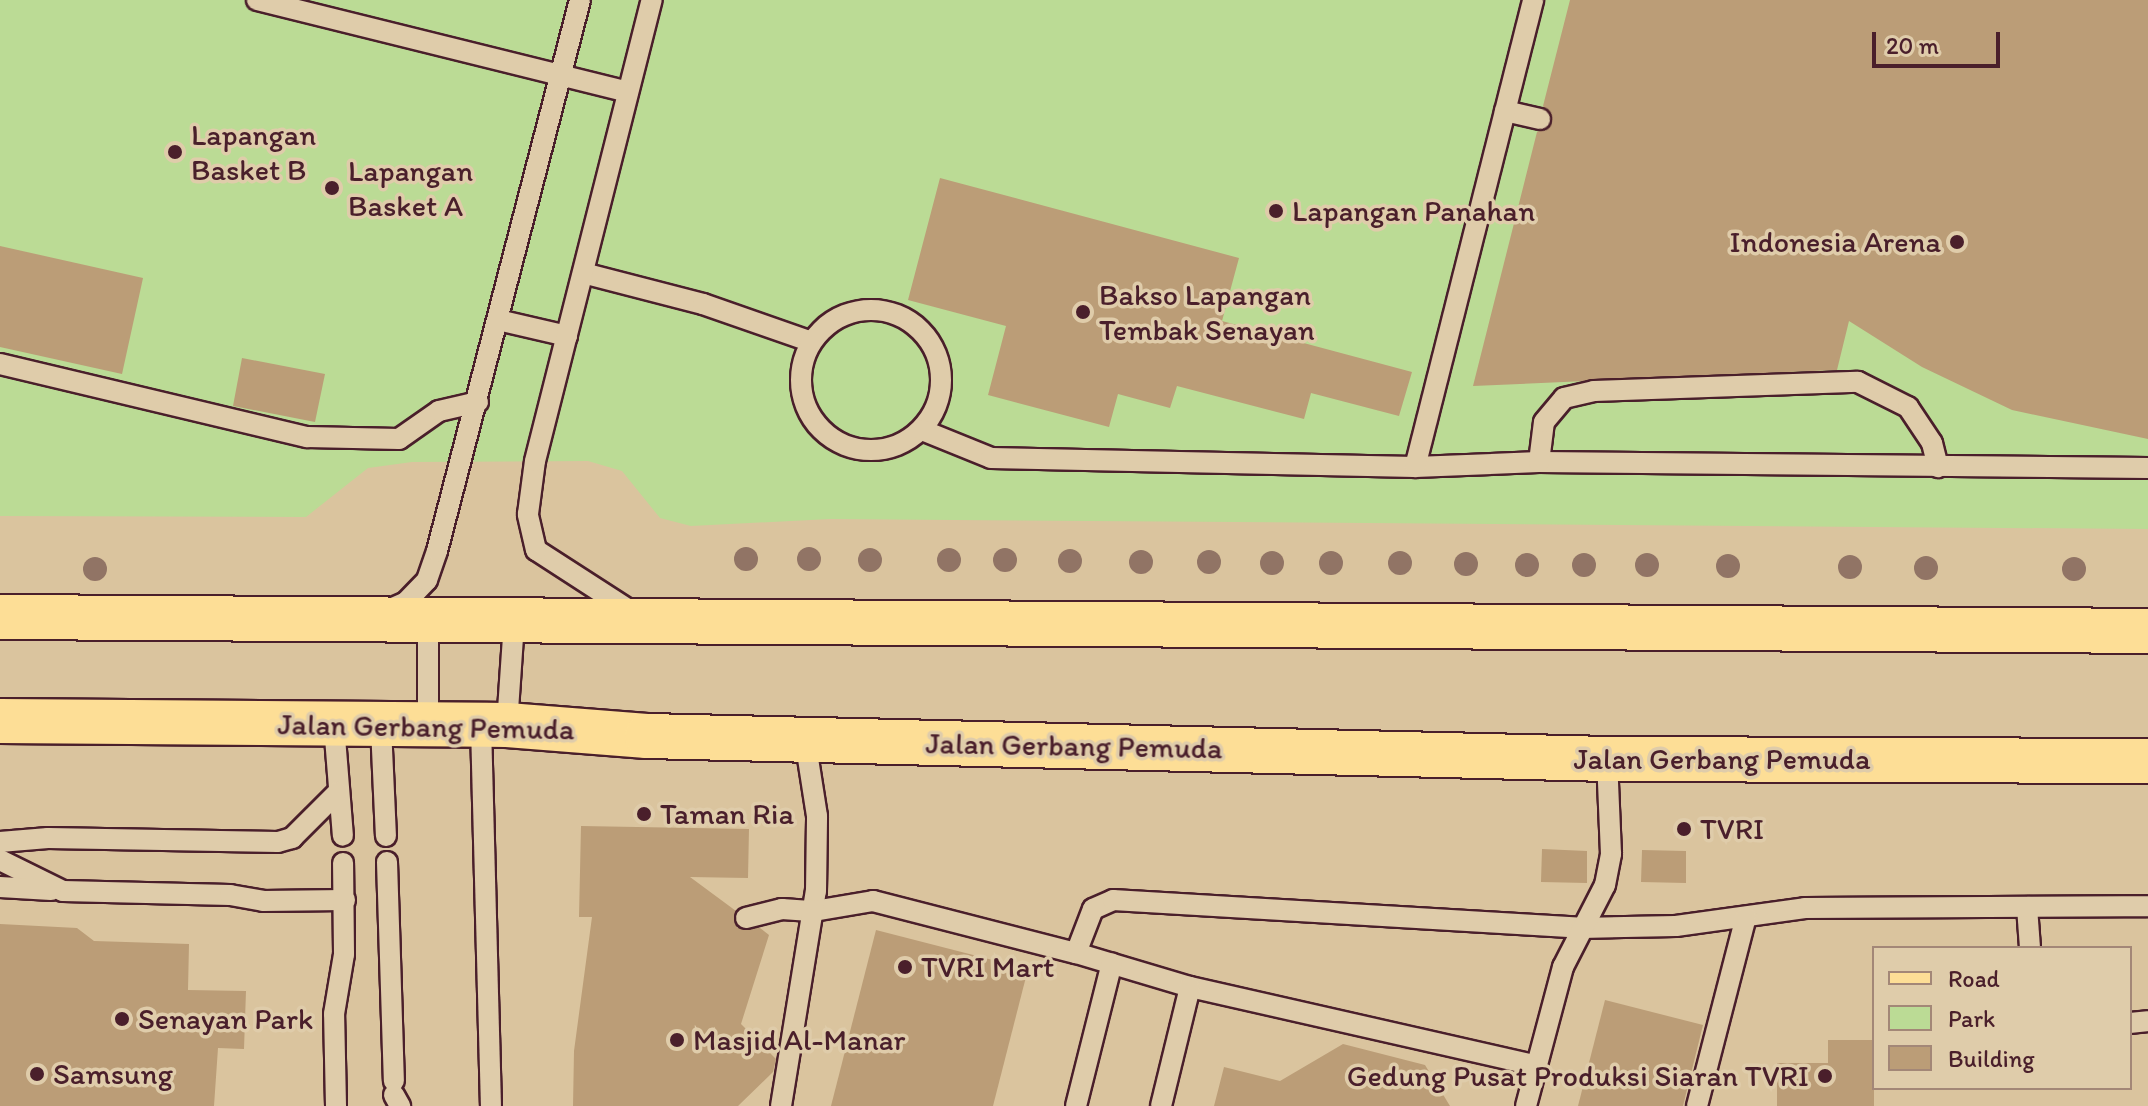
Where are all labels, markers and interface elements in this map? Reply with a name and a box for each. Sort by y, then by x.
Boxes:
scale bar [1876,16,2004,66]
text: 20 m [1886,31,1939,60]
place label: Lapangan Basket B [191,117,316,188]
marker: Lapangan Basket B [166,143,184,161]
place label: Lapangan Basket A [348,153,473,224]
marker: Lapangan Basket A [323,179,341,197]
place label: Lapangan Panahan [1292,193,1535,229]
marker: Lapangan Panahan [1267,202,1285,220]
place label: Indonesia Arena [1731,224,1941,260]
marker: Indonesia Arena [1948,233,1966,251]
place label: Bakso Lapangan Tembak Senayan [1099,277,1315,348]
marker: Bakso Lapangan Tembak Senayan [1074,303,1092,321]
street label: Jalan Gerbang Pemuda [278,706,574,748]
street label: Jalan Gerbang Pemuda [926,725,1222,767]
street label: Jalan Gerbang Pemuda [1574,741,1870,777]
place label: Taman Ria [660,796,793,832]
marker: Taman Ria [635,805,653,823]
place label: TVRI [1700,811,1764,847]
marker: TVRI [1675,820,1693,838]
legend [1872,946,2132,1090]
place label: TVRI Mart [921,949,1054,985]
marker: TVRI Mart [896,958,914,976]
text: Road [1948,964,2000,993]
place label: Senayan Park [138,1001,313,1037]
text: Park [1948,1004,1995,1033]
marker: Senayan Park [113,1010,131,1028]
place label: Masjid Al-Manar [693,1022,905,1058]
marker: Masjid Al-Manar [668,1031,686,1049]
text: Building [1948,1044,2035,1073]
place label: Samsung [53,1056,173,1092]
place label: Gedung Pusat Produksi Siaran TVRI [1349,1058,1809,1094]
marker: Samsung [28,1065,46,1083]
marker: Gedung Pusat Produksi Siaran TVRI [1816,1067,1834,1085]

